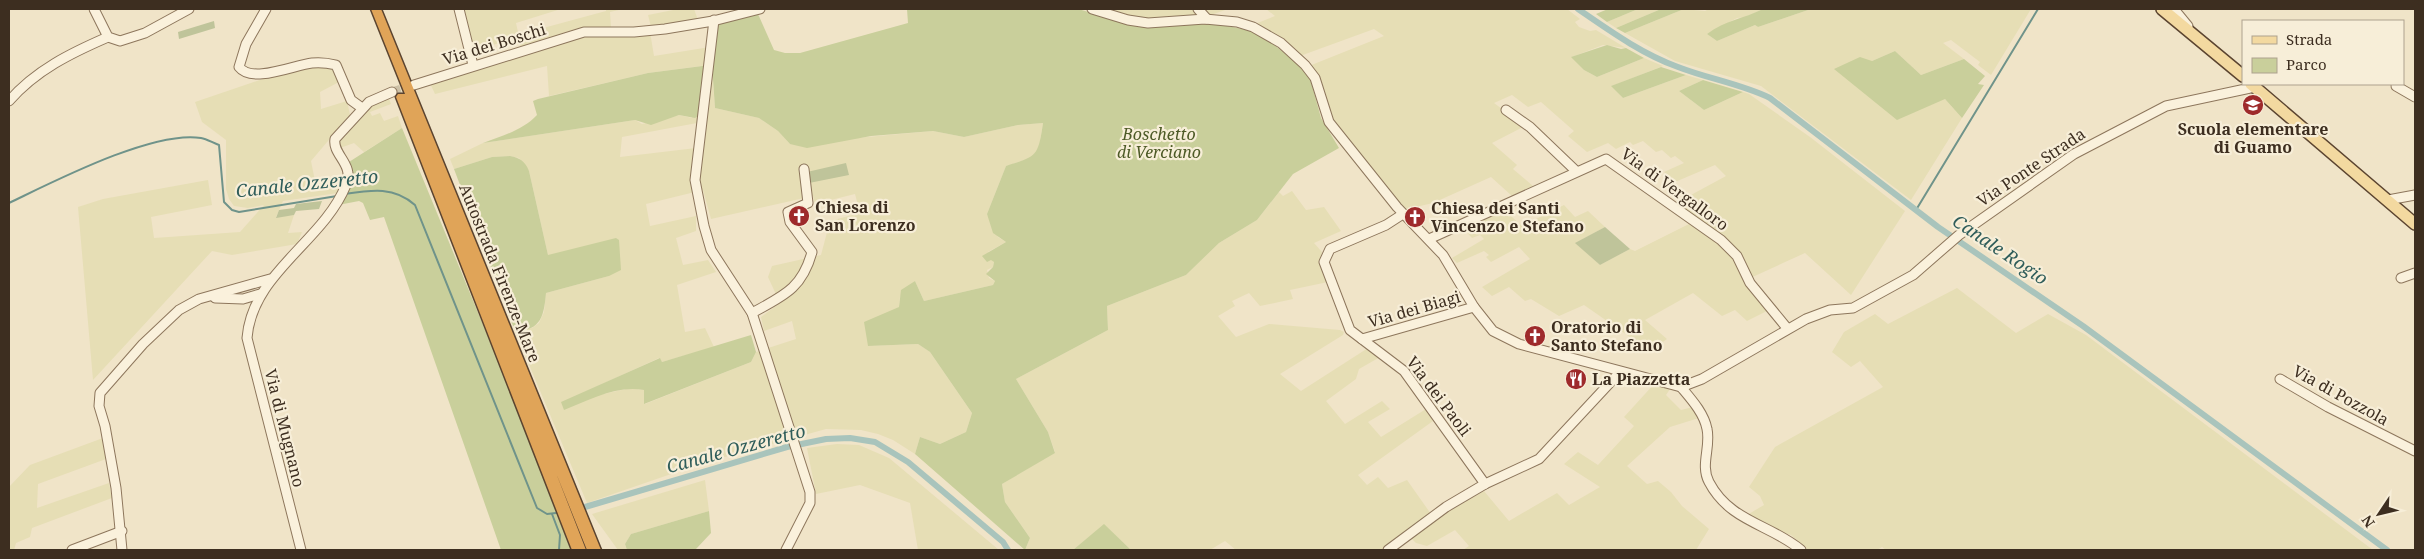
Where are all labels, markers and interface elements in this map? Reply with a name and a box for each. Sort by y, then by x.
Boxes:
street label: Via dei Boschi [440,18,548,70]
legend [2242,20,2404,85]
text: Strada [2286,29,2332,49]
text: Parco [2286,54,2327,74]
school or university icon: Scuola elementare di Guamo [2241,93,2265,117]
place label: Scuola elementare di Guamo [2178,118,2328,158]
park label: Boschetto di Verciano [1117,123,1201,163]
street label: Via Ponte Strada [1973,123,2089,211]
street label: Via di Vergalloro [1617,143,1733,235]
water label: Canale Ozzeretto [234,164,379,202]
street label: Autostrada Firenze-Mare [454,180,546,366]
place label: Chiesa di San Lorenzo [815,196,916,236]
place label: Chiesa dei Santi Vincenzo e Stefano [1431,197,1584,237]
church icon: Chiesa di San Lorenzo [787,204,811,228]
church icon: Chiesa dei Santi Vincenzo e Stefano [1403,205,1427,229]
water label: Canale Rogio [1948,208,2053,290]
street label: Via dei Biagi [1365,285,1463,333]
place label: Oratorio di Santo Stefano [1551,316,1663,356]
church icon: Oratorio di Santo Stefano [1523,324,1547,348]
street label: Via dei Paoli [1402,352,1476,440]
street label: Via di Pozzola [2289,360,2393,430]
street label: Via di Mugnano [260,367,310,489]
restaurant icon: La Piazzetta [1564,367,1588,391]
place label: La Piazzetta [1592,368,1691,390]
water label: Canale Ozzeretto [664,418,808,478]
north arrow [2354,489,2404,539]
text: N [2357,512,2379,532]

